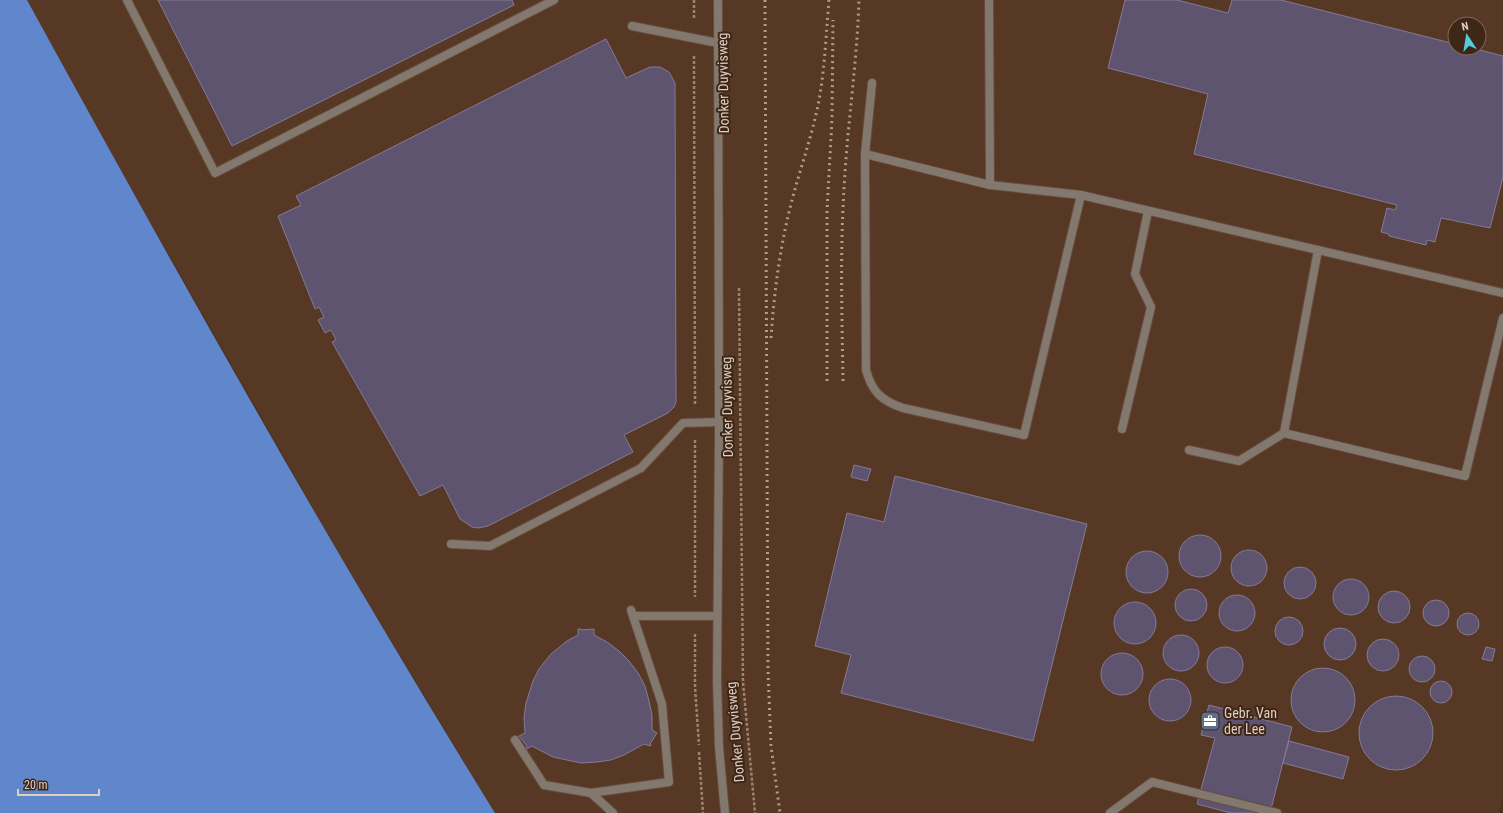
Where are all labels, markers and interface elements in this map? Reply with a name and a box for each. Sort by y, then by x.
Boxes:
north arrow [1447,16,1487,56]
text: N [1460,20,1470,34]
street label: Donker Duyvisweg [714,32,732,134]
street label: Donker Duyvisweg [718,356,736,458]
street label: Donker Duyvisweg [723,681,747,783]
place label: Gebr. Van der Lee [1224,705,1277,737]
office icon: Gebr. Van der Lee [1199,710,1221,732]
scale bar [18,771,99,797]
text: 20 m [24,778,48,792]

